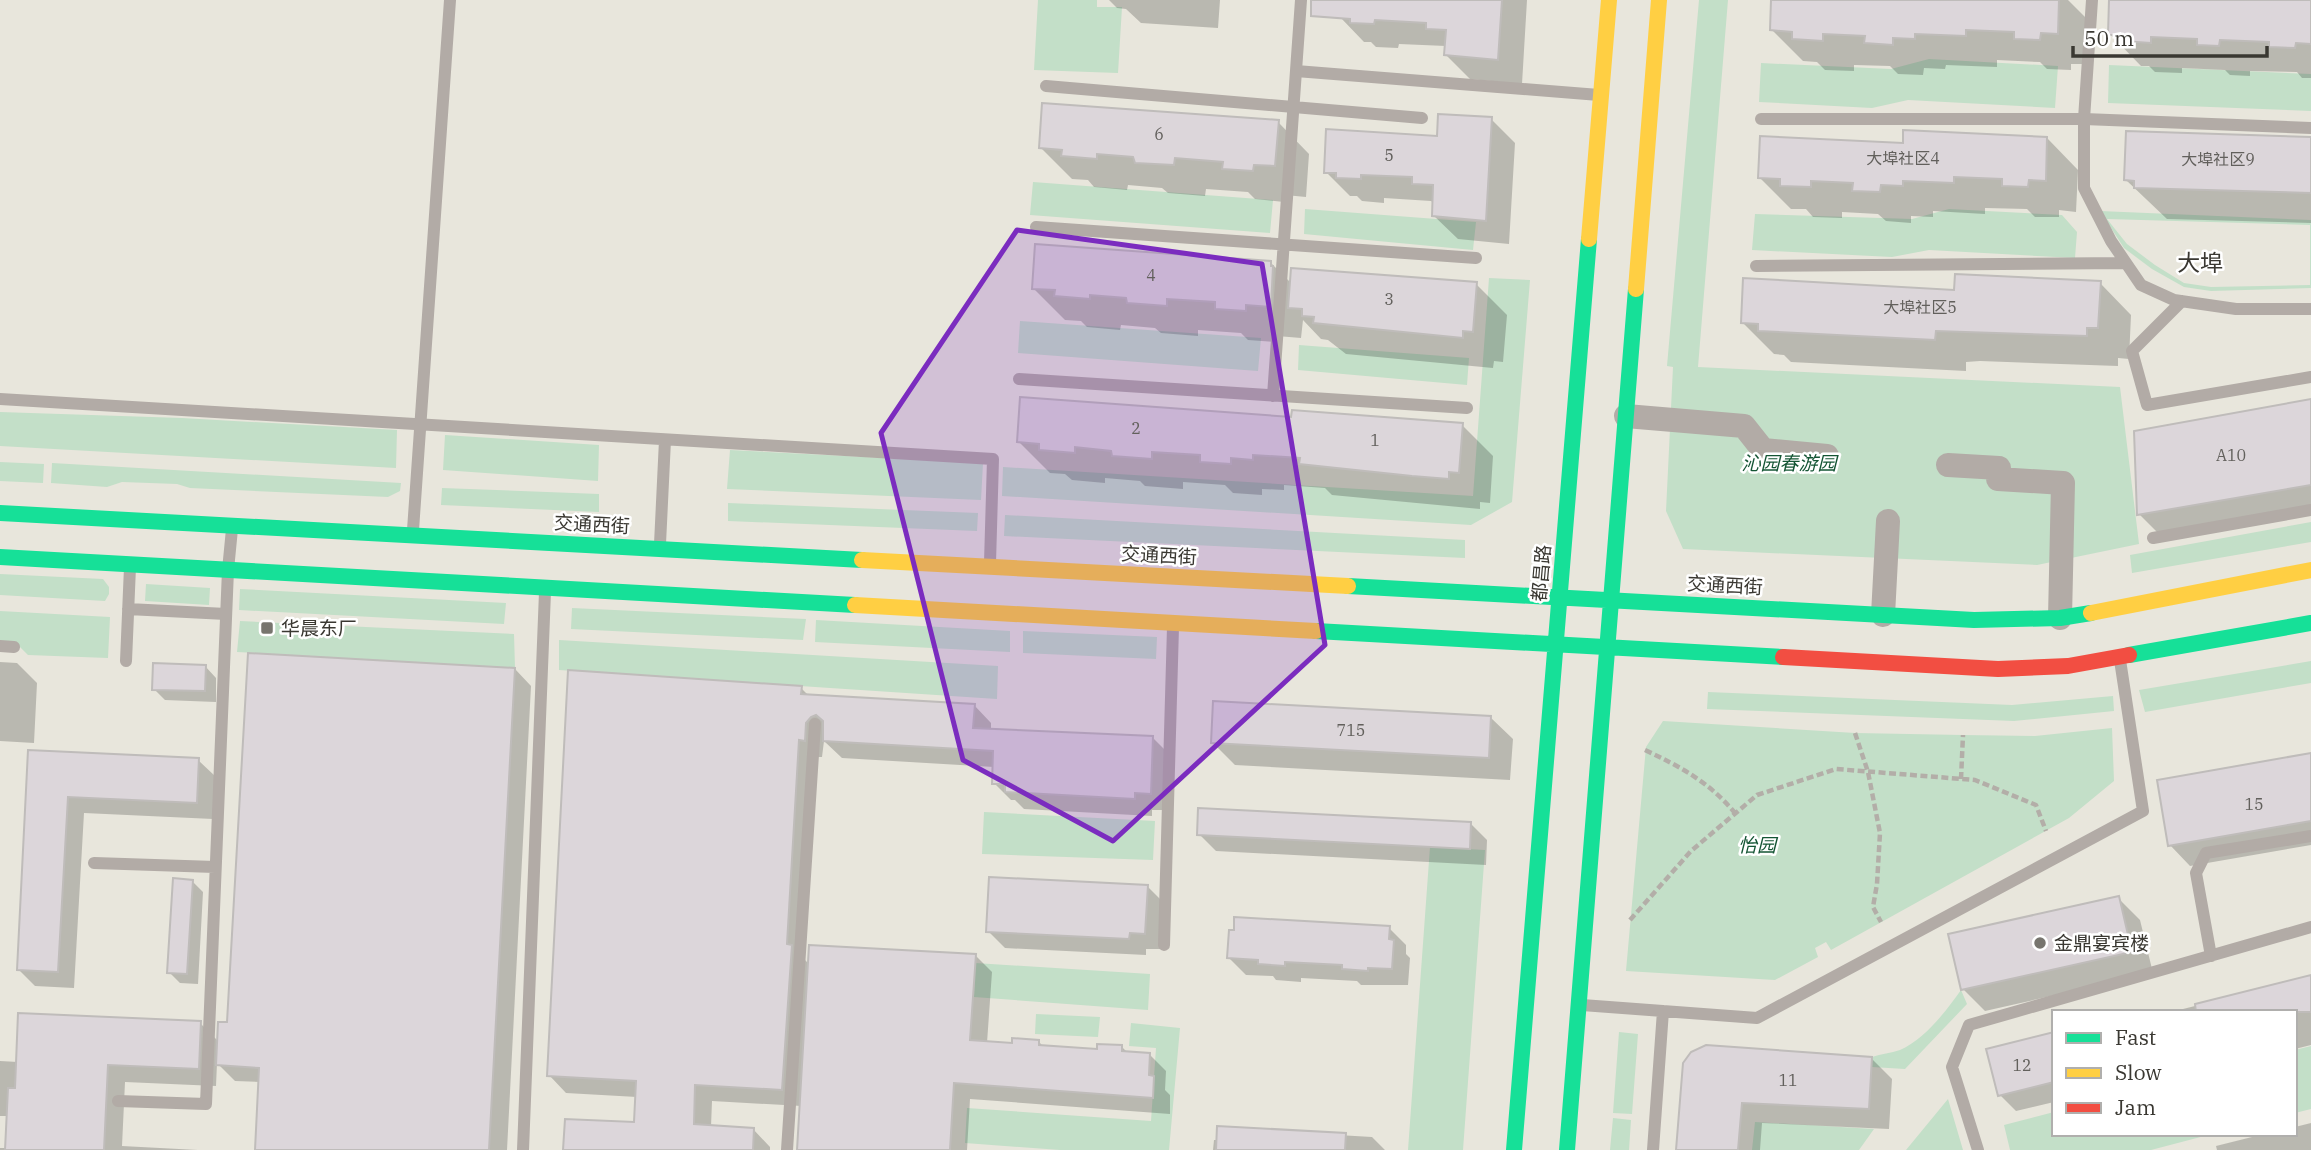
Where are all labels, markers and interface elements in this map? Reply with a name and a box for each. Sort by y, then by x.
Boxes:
scale bar [2073,14,2267,58]
text: 50 m [2084,24,2134,52]
house number: 6 [1154,124,1164,144]
house number: 5 [1384,145,1394,165]
house number: 大埠社区4 [1866,148,1940,168]
house number: 大埠社区9 [2181,149,2255,169]
district label: 大埠 [2177,247,2223,277]
house number: 4 [1146,265,1156,285]
house number: 3 [1384,289,1394,309]
house number: 大埠社区5 [1883,297,1957,317]
house number: 2 [1131,418,1141,438]
house number: 1 [1370,430,1380,450]
house number: A10 [2216,445,2246,465]
park label: 沁园春游园 [1741,451,1839,475]
street label: 交通西街 [553,510,631,538]
street label: 交通西街 [1120,541,1198,569]
street label: 都昌路 [1527,544,1555,602]
street label: 交通西街 [1686,571,1764,599]
place label: 华晨东厂 [281,616,357,640]
marker: 华晨东厂 [259,620,275,636]
house number: 715 [1337,720,1365,740]
house number: 15 [2244,794,2264,814]
park label: 怡园 [1738,833,1779,857]
place label: 金鼎宴宾楼 [2054,931,2149,955]
marker: 金鼎宴宾楼 [2032,935,2048,951]
legend [2052,1010,2297,1136]
text: Fast [2115,1023,2156,1051]
house number: 12 [2012,1055,2032,1075]
text: Slow [2115,1058,2162,1086]
house number: 11 [1778,1070,1798,1090]
text: Jam [2115,1093,2156,1121]

